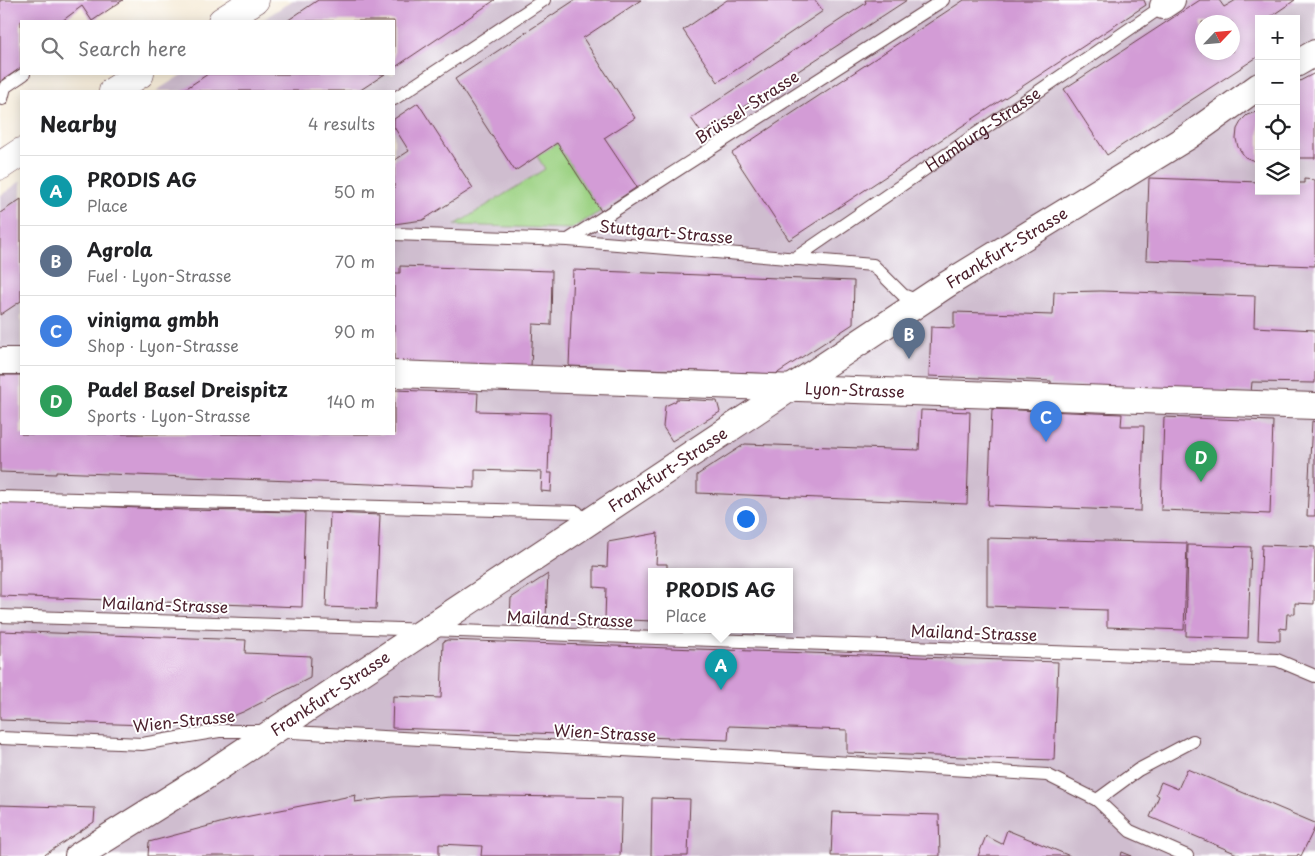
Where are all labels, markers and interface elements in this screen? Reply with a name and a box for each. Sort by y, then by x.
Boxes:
north arrow [1195,15,1240,60]
map controls [1255,15,1300,195]
button: + [1255,15,1300,60]
search box [20,20,395,75]
icon: search [38,34,66,62]
text: Search here [78,34,187,62]
button: − [1255,60,1300,105]
street label: Brüssel-Strasse [690,64,803,149]
street label: Hamburg-Strasse [920,80,1045,177]
button: locate [1255,105,1300,150]
text: Nearby [40,107,117,139]
text: 4 results [308,111,375,135]
button: layers [1255,150,1300,195]
text: PRODIS AG [87,165,197,193]
text: A [50,179,62,203]
text: 50 m [334,179,375,203]
text: Place [87,193,128,217]
street label: Frankfurt-Strasse [940,200,1072,294]
street label: Stuttgart-Strasse [598,213,734,249]
text: Agrola [87,235,153,263]
text: B [51,249,61,273]
text: 70 m [335,249,375,273]
text: Fuel · Lyon-Strasse [87,263,231,287]
text: vinigma gmbh [87,305,219,333]
pin: B [893,318,925,359]
text: C [50,319,62,343]
text: 90 m [334,319,375,343]
text: Shop · Lyon-Strasse [87,333,239,357]
text: Padel Basel Dreispitz [87,375,288,403]
street label: Lyon-Strasse [804,375,905,403]
text: D [50,389,62,413]
text: 140 m [327,389,375,413]
pin: C [1030,401,1062,442]
text: Sports · Lyon-Strasse [87,403,251,427]
street label: Frankfurt-Strasse [603,420,732,517]
pin: D [1185,441,1217,482]
your location [733,506,759,532]
popup [648,568,793,633]
text: PRODIS AG [666,575,775,603]
street label: Mailand-Strasse [101,590,229,618]
text: Place [666,603,706,627]
street label: Mailand-Strasse [506,604,634,632]
street label: Mailand-Strasse [910,618,1038,646]
street label: Frankfurt-Strasse [265,644,394,741]
pin: A [705,649,737,690]
street label: Wien-Strasse [131,703,236,737]
street label: Wien-Strasse [553,717,657,747]

